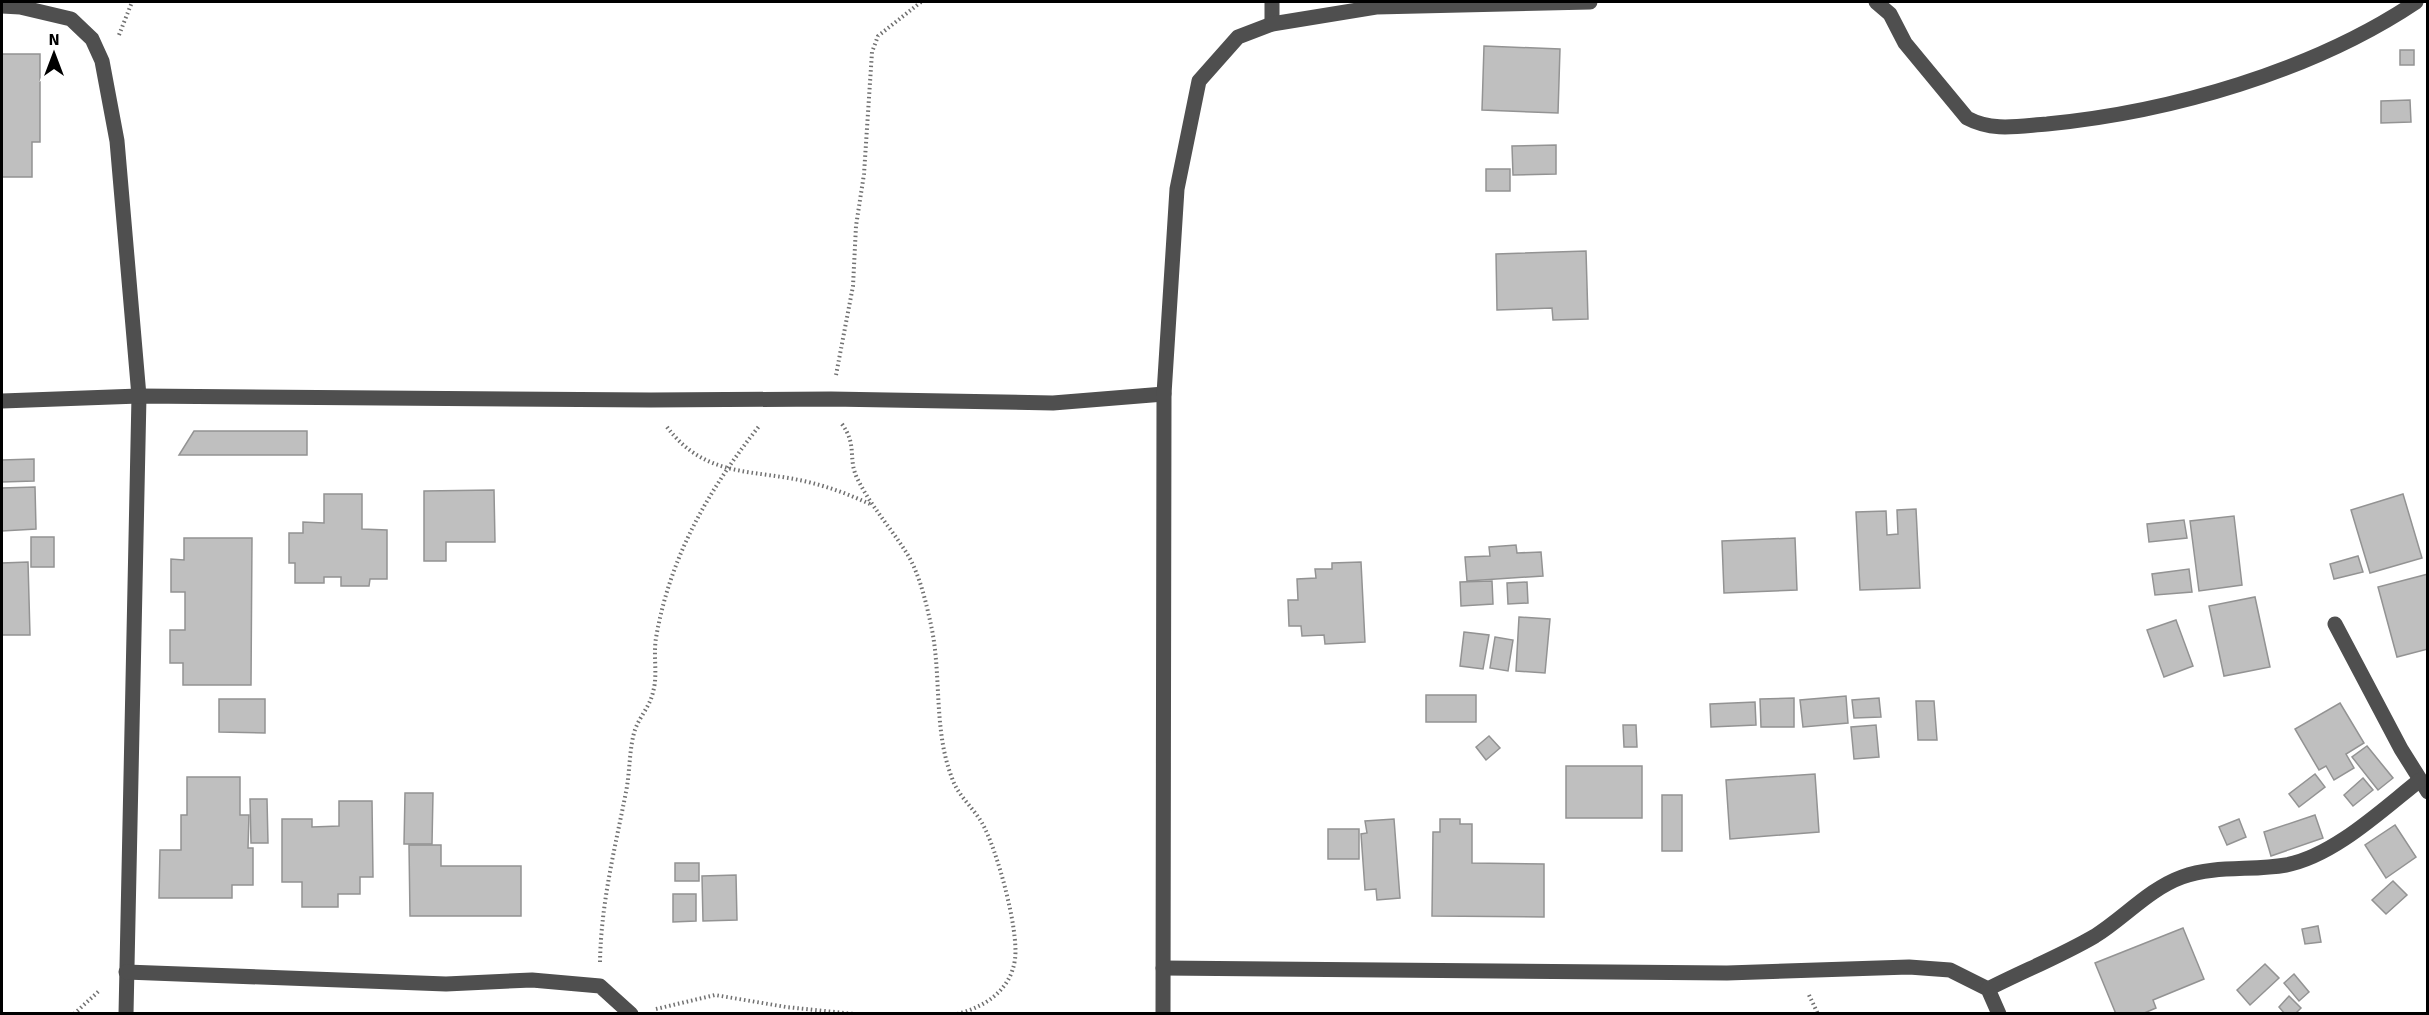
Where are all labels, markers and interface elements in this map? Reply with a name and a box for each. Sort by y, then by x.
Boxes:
north arrow [24,24,84,84]
text: N [48,30,60,50]

